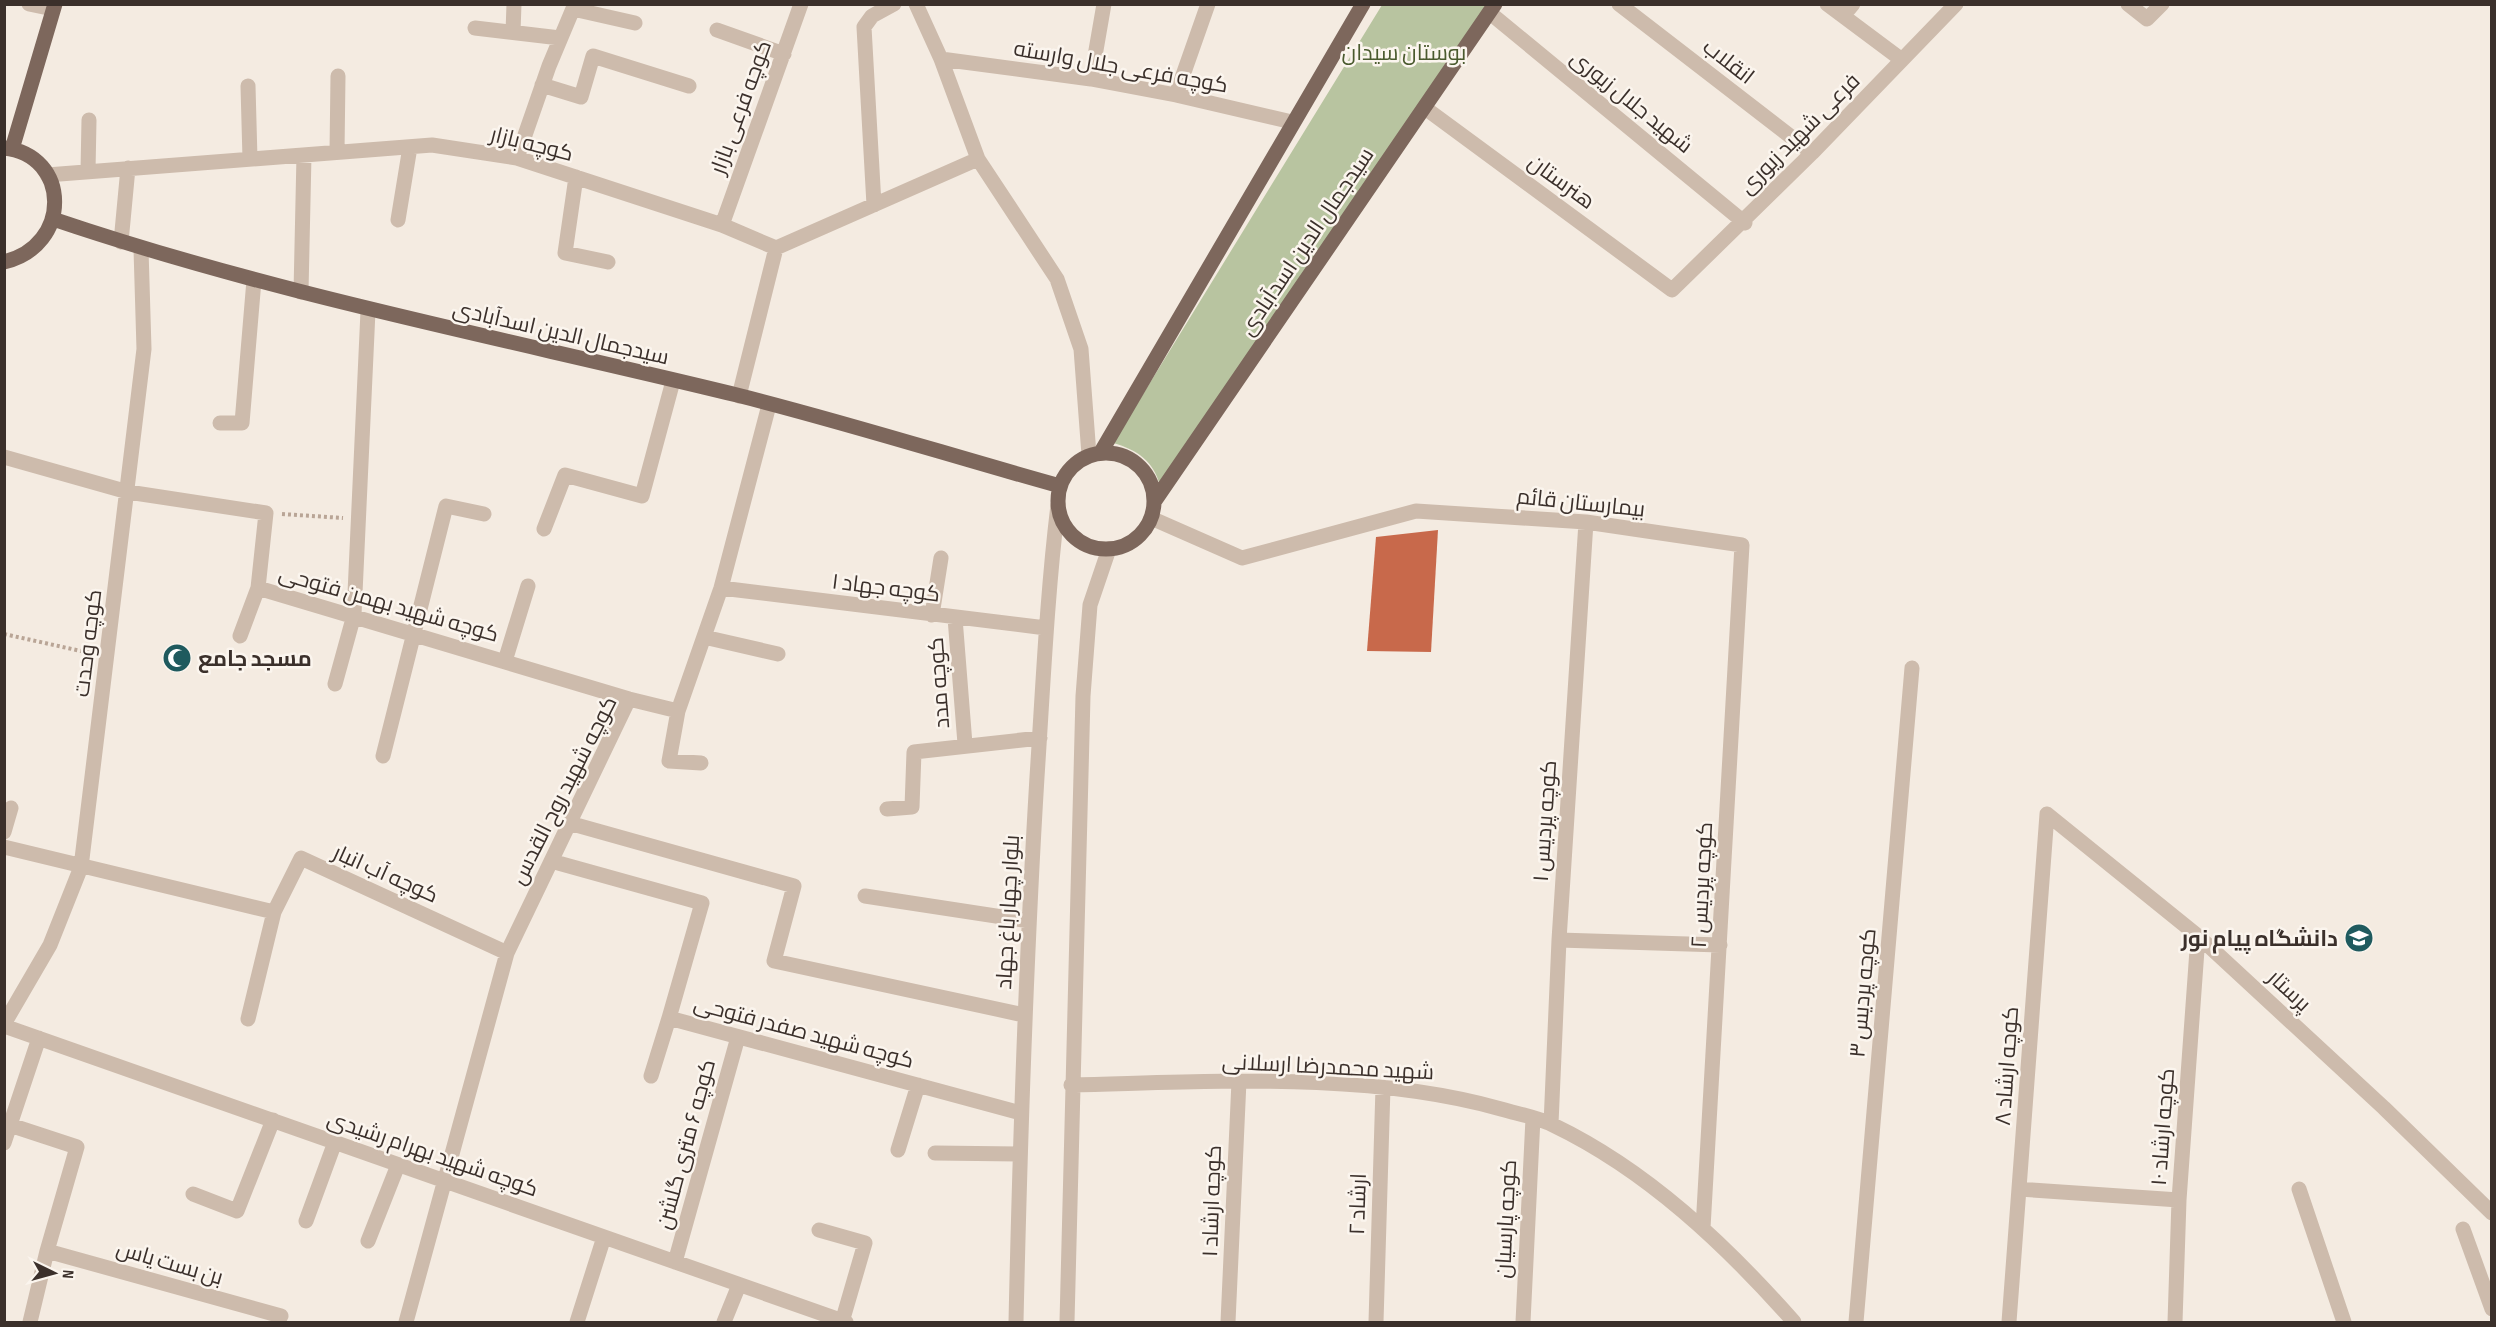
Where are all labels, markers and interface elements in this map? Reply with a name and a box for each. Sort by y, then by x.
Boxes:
street label: انقلاب [1697,34,1759,91]
street label: کوچه فرعی جلال وارسته [1012,35,1230,100]
street label: کوچه فرعی بازار [704,37,778,180]
park label: بوستان سیدان [1342,40,1466,67]
street label: شهید جلال زیوری [1564,45,1698,160]
street label: فرعی شهید زیوری [1734,68,1866,200]
street label: کوچه بازار [485,121,576,168]
street label: سیدجمال الدین اسدآبادی [1234,143,1380,341]
street label: هنرستان [1522,149,1600,216]
street label: سیدجمال الدین اسدآبادی [450,295,671,371]
street label: بیمارستان قائم [1515,483,1646,525]
street label: کوچه شهید بهمن فتوحی [275,560,502,649]
street label: کوچه جهاد ۱ [830,568,942,609]
street label: کوچه وحدت [68,588,108,699]
street label: کوچه مدد [923,636,956,729]
mosque icon: مسجد جامع [161,642,193,674]
place label: مسجد جامع [198,646,312,673]
street label: کوچه شهید روح القدس [505,692,624,889]
street label: کوچه پردیس ۱ [1528,760,1563,883]
street label: کوچه پردیس ۲ [1686,821,1719,949]
street label: بلوار چهار باغ جهاد [991,834,1026,990]
street label: کوچه آب انبار [327,838,442,910]
school or university icon: دانشگاه پیام نور [2343,922,2375,954]
place label: دانشگاه پیام نور [2180,926,2338,954]
street label: کوچه پردیس ۳ [1844,927,1883,1059]
street label: پرستار [2260,963,2316,1018]
street label: کوچه شهید صفدر فتوحی [691,990,917,1075]
street label: کوچه ارشاد ۸ [1990,1006,2025,1126]
street label: شهید محمدرضا ارسلانی [1221,1048,1435,1087]
street label: کوچه ۶ متری گلشن [651,1056,722,1232]
street label: کوچه ارشاد ۱۰ [2146,1067,2181,1187]
street label: کوچه شهید بهرام رشیدی [323,1106,542,1204]
street label: کوچه ارشاد ۱ [1197,1145,1228,1258]
street label: کوچه پارسیان [1490,1159,1523,1279]
street label: ارشاد ۲ [1344,1173,1373,1236]
street label: بن بست یاس [113,1235,226,1292]
north arrow [24,1243,84,1303]
text: N [58,1269,77,1279]

